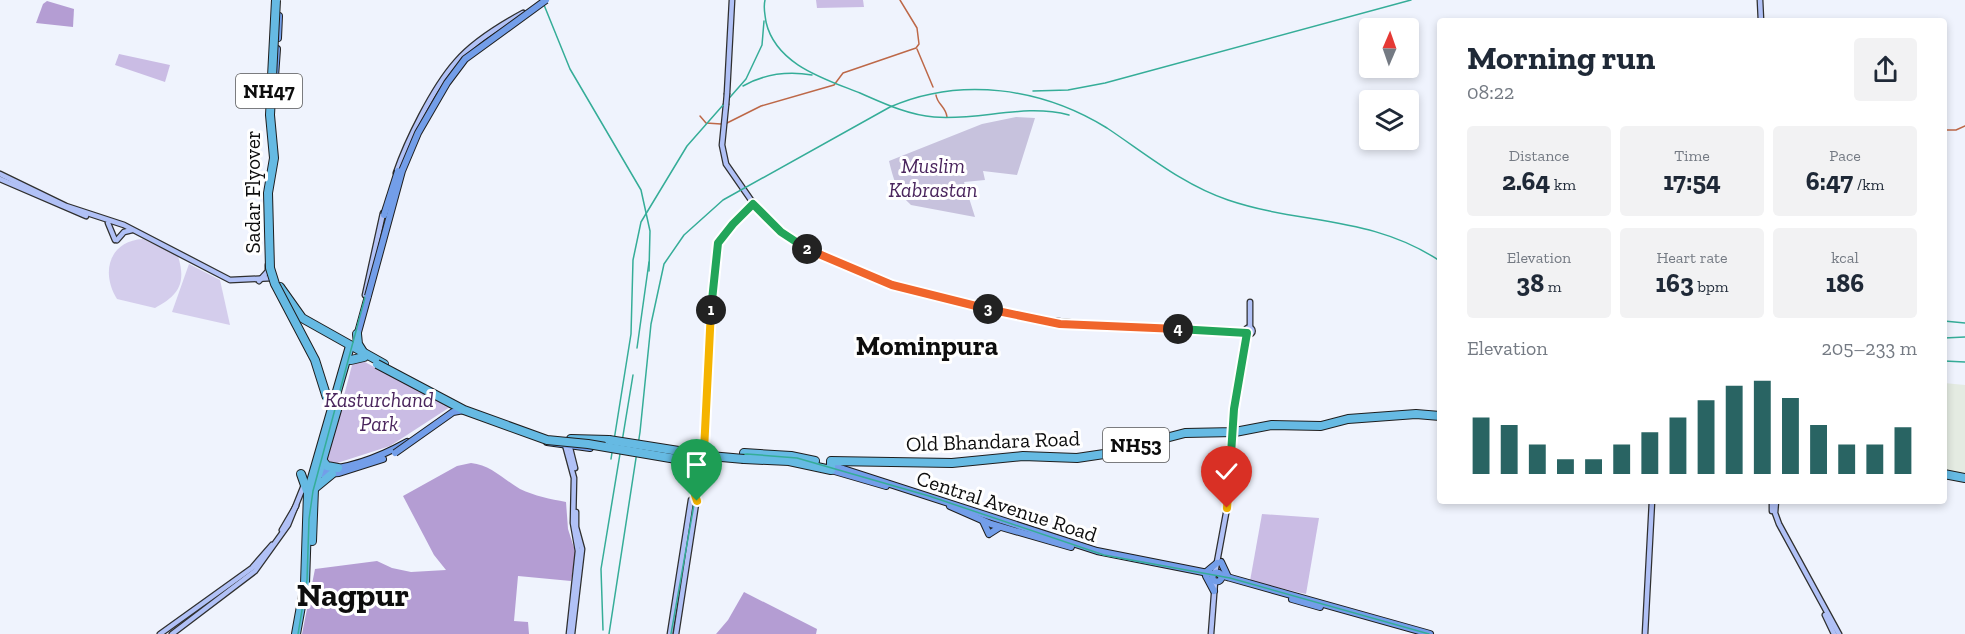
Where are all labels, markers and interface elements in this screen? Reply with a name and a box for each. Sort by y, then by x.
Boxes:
north arrow [1359,18,1419,78]
map controls [1359,18,1419,150]
text: Morning run [1467,38,1655,77]
button: share [1854,38,1917,101]
road number: NH47 [236,74,302,108]
text: 08:22 [1467,80,1514,104]
button: layers [1359,90,1419,150]
street label: Sadar Flyover [240,130,265,254]
text: Distance [1509,146,1569,165]
text: Time [1674,146,1710,165]
text: Pace [1829,146,1861,165]
park label: Muslim Kabrastan [888,153,978,202]
text: 2.64 [1502,165,1550,197]
text: 17:54 [1663,165,1721,197]
text: 6:47 [1806,165,1853,197]
text: km [1550,175,1576,194]
text: /km [1853,175,1884,194]
pin: 2 [792,234,822,264]
text: 2 [803,239,811,258]
text: Elevation [1507,248,1571,267]
text: Heart rate [1656,248,1728,267]
text: kcal [1831,248,1859,267]
text: 38 [1516,267,1544,299]
text: 163 [1655,267,1694,299]
text: 186 [1826,267,1864,299]
text: m [1544,277,1562,296]
text: bpm [1694,277,1729,296]
pin: 3 [973,294,1003,324]
pin: 1 [696,295,726,325]
text: 3 [984,299,992,318]
text: 1 [708,300,714,319]
pin: 4 [1163,314,1193,344]
text: 4 [1173,319,1183,338]
district label: Mominpura [856,330,999,362]
text: Elevation [1467,336,1548,360]
text: 205–233 m [1821,336,1917,360]
park label: Kasturchand Park [324,387,434,436]
street label: Old Bhandara Road [906,425,1081,457]
road number: NH53 [1103,428,1169,462]
pin [671,439,722,501]
pin [1201,446,1252,508]
icon: arrive [680,448,713,481]
icon: check [1210,455,1243,488]
street label: Central Avenue Road [914,465,1101,547]
district label: Nagpur [297,575,409,614]

